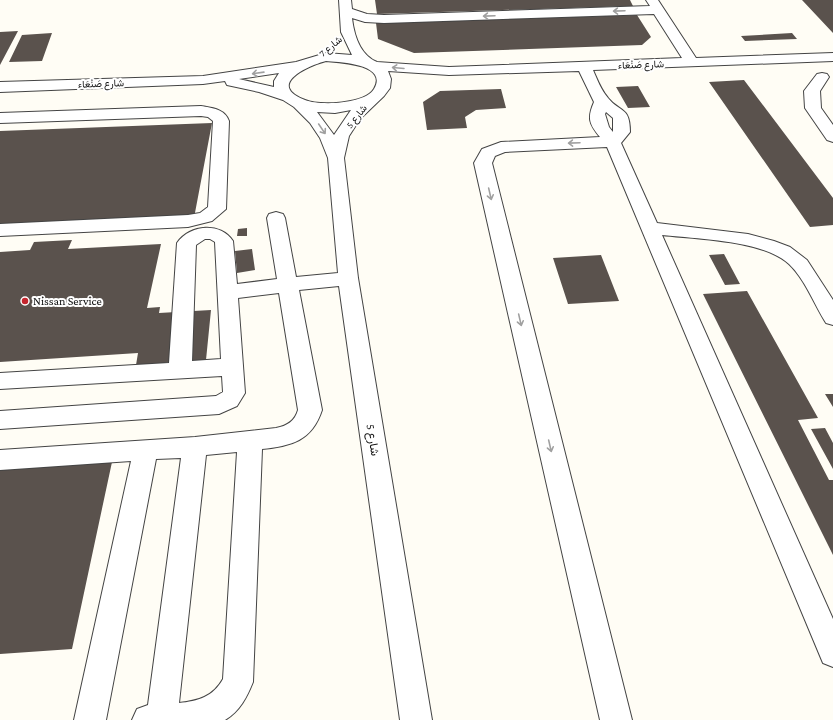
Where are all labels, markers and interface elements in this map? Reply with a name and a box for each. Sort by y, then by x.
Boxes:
one-way arrow [613,7,626,15]
one-way arrow [483,12,496,19]
street label: شارع 7 [317,34,345,60]
street label: شارع صَنْعَاء [618,58,664,72]
one-way arrow [392,65,405,72]
one-way arrow [251,69,264,77]
street label: شارع صَنْعَاء [78,77,124,91]
street label: شارع 5 [344,102,370,131]
one-way arrow [318,123,326,134]
one-way arrow [568,139,581,147]
one-way arrow [486,187,494,200]
place label: Nissan Service [33,294,102,308]
marker: Nissan Service [20,296,30,306]
one-way arrow [517,313,524,326]
street label: شارع 5 [362,423,382,457]
one-way arrow [547,440,555,453]

